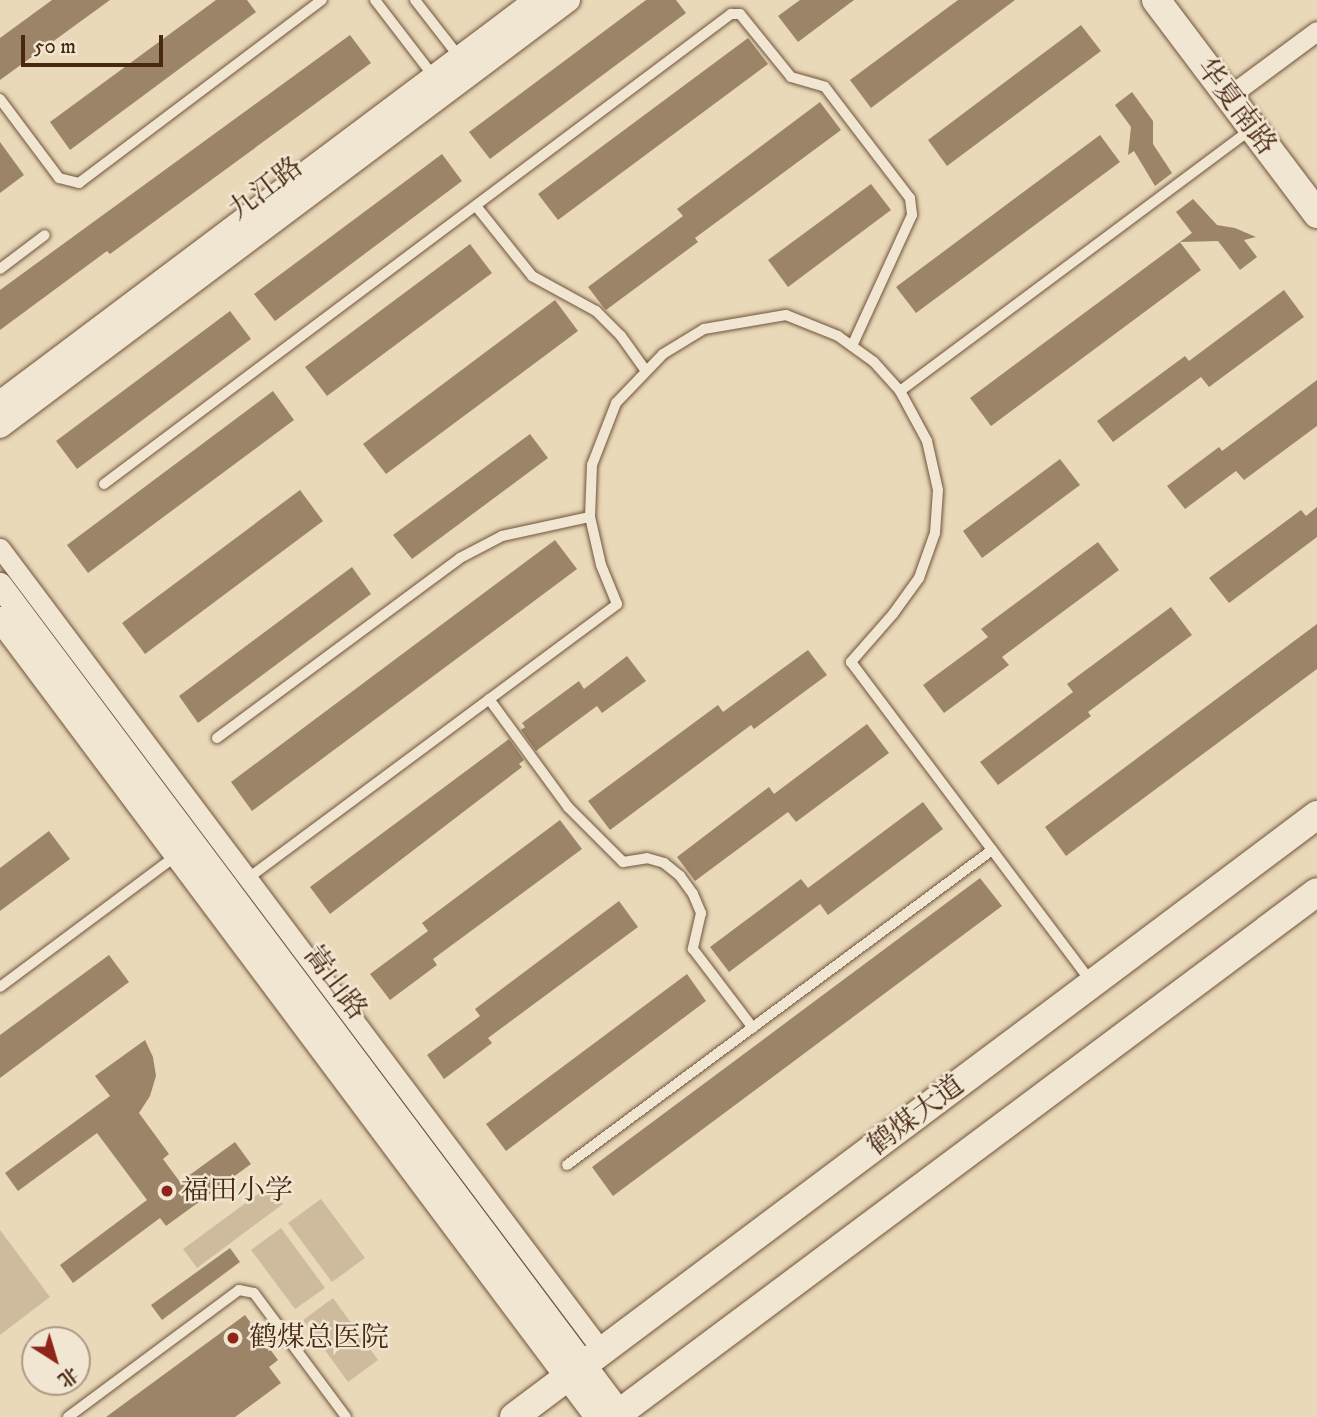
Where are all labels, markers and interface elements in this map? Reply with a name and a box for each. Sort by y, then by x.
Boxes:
scale bar [24,21,166,65]
text: 50 m [34,34,76,60]
street label: 华夏南路 [1189,52,1283,162]
street label: 九江路 [222,150,310,228]
street label: 嵩山路 [296,939,374,1027]
street label: 鹤煤大道 [861,1069,971,1163]
place label: 福田小学 [181,1174,293,1208]
marker: 福田小学 [159,1183,175,1199]
place label: 鹤煤总医院 [249,1321,389,1355]
north arrow [21,1326,91,1396]
marker: 鹤煤总医院 [223,1328,243,1348]
text: 北 [53,1362,82,1391]

